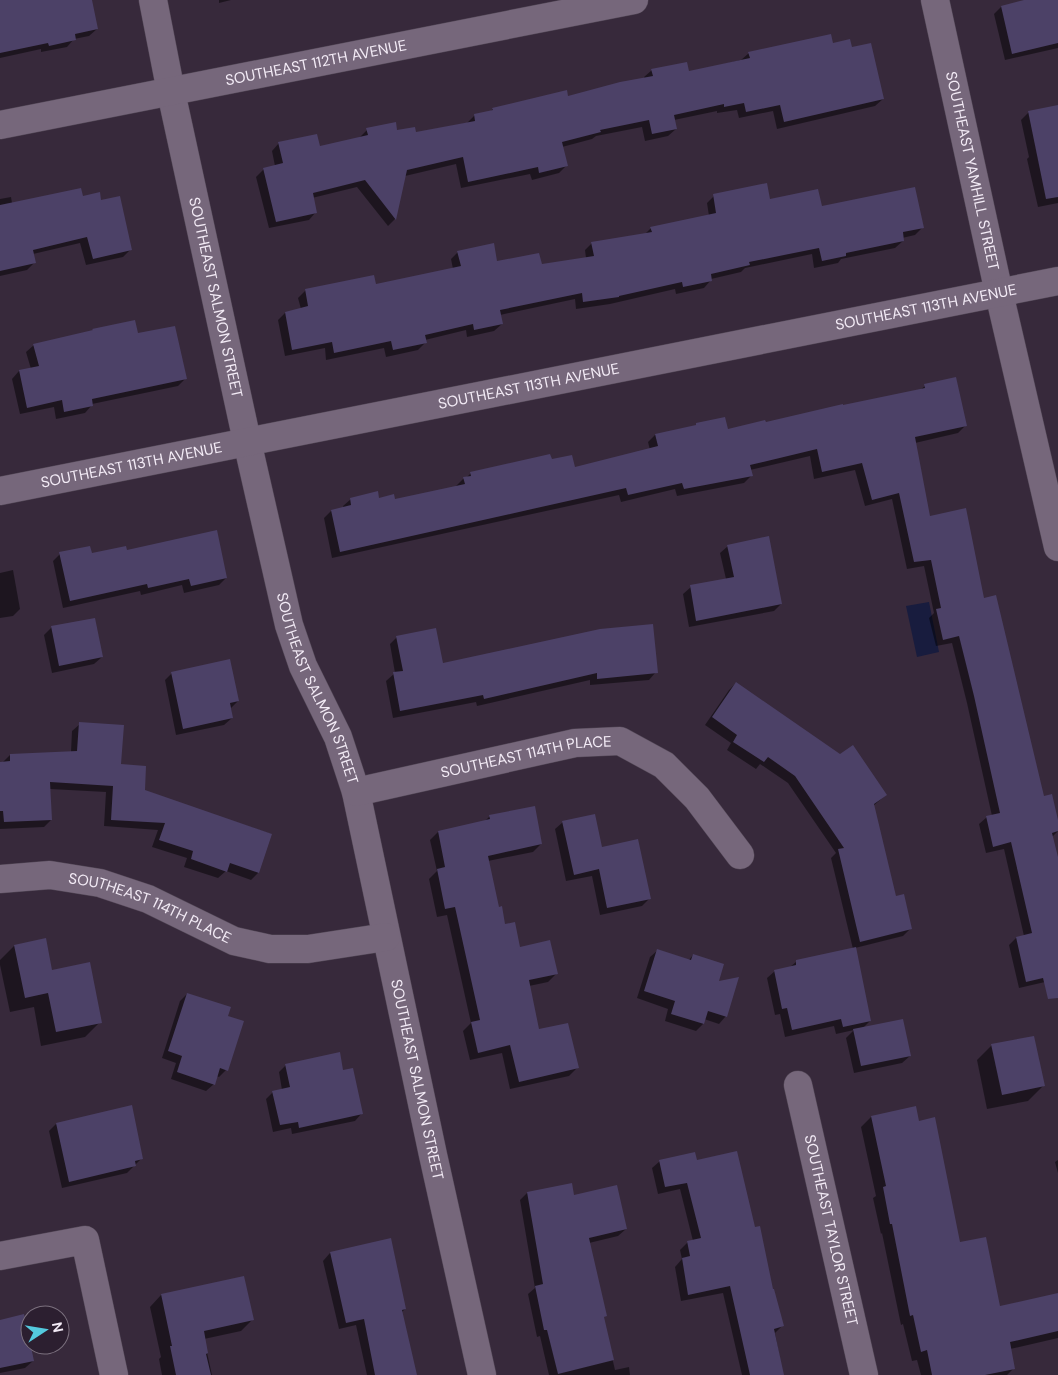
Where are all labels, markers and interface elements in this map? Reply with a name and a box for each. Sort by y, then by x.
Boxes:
street label: SOUTHEAST 112TH AVENUE [224,35,408,90]
street label: SOUTHEAST YAMHILL STREET [941,70,1004,272]
street label: SOUTHEAST SALMON STREET [184,195,247,399]
street label: SOUTHEAST 113TH AVENUE [834,279,1018,335]
street label: SOUTHEAST 113TH AVENUE [436,358,621,414]
street label: SOUTHEAST 113TH AVENUE [39,437,224,493]
street label: SOUTHEAST SALMON STREET [272,591,363,787]
street label: SOUTHEAST 114TH PLACE [439,731,612,783]
street label: SOUTHEAST 114TH PLACE [67,868,235,948]
street label: SOUTHEAST SALMON STREET [386,977,448,1182]
street label: SOUTHEAST TAYLOR STREET [800,1133,863,1328]
north arrow [20,1305,70,1355]
text: N [48,1320,68,1334]

